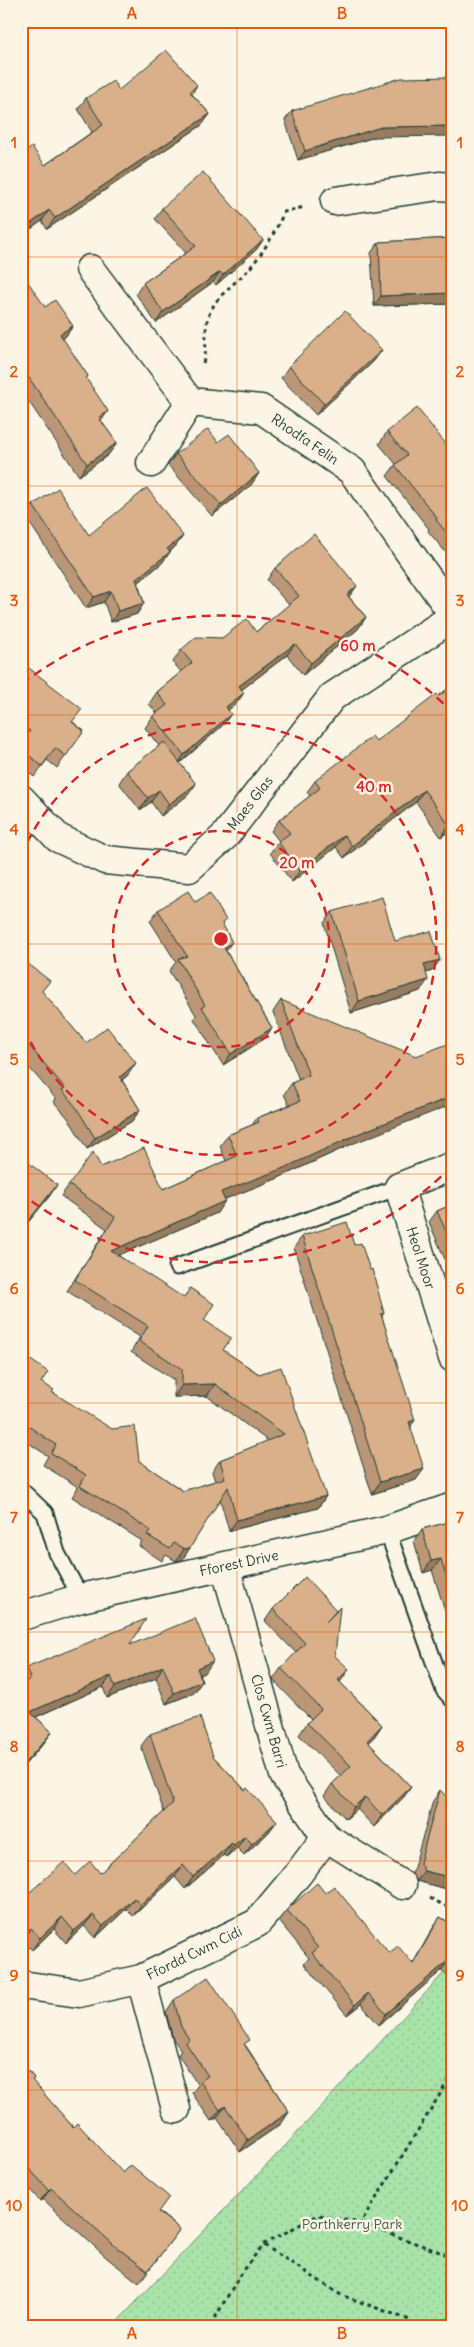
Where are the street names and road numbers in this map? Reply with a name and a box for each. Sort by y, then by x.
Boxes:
street label: Rhodfa Felin [268,410,342,468]
street label: Maes Glas [223,772,277,834]
street label: Heol Moor [402,1225,440,1292]
street label: Fforest Drive [198,1546,280,1580]
street label: Clos Cwm Barri [247,1672,291,1770]
street label: Ffordd Cwm Cidi [143,1922,245,1984]

